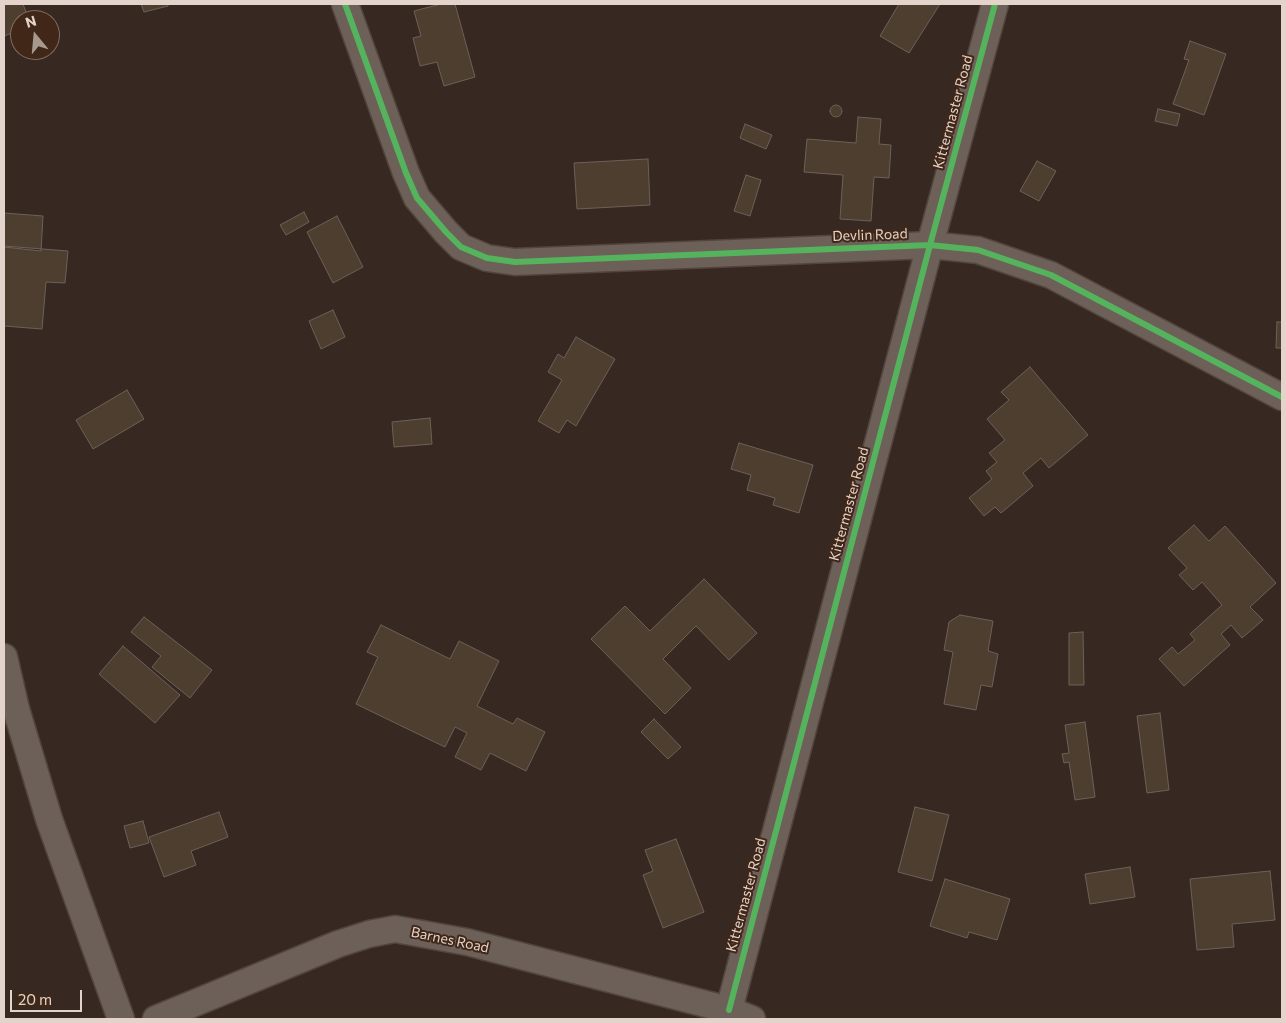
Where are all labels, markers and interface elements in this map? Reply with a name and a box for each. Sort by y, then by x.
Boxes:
north arrow [10,10,60,60]
text: N [23,11,38,31]
street label: Kittermaster Road [930,53,976,171]
street label: Devlin Road [832,225,908,245]
street label: Kittermaster Road [826,445,872,563]
street label: Kittermaster Road [723,836,769,954]
street label: Barnes Road [410,924,490,956]
scale bar [12,980,85,1012]
text: 20 m [18,990,52,1008]

